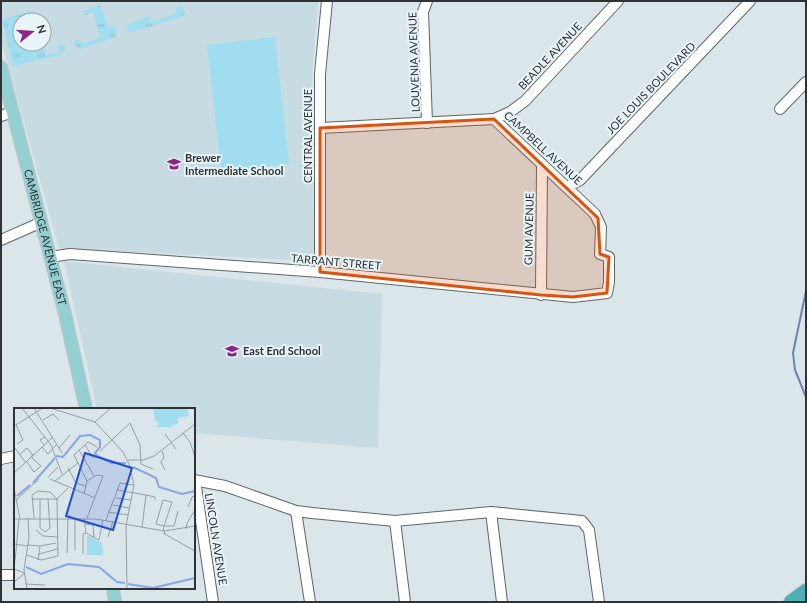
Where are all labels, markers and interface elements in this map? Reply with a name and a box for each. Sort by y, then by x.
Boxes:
north arrow [12,12,52,52]
street label: LOUVENIA AVENUE [405,12,422,112]
street label: BEADLE AVENUE [515,19,584,92]
text: N [35,23,49,35]
street label: JOE LOUIS BOULEVARD [604,39,698,136]
street label: CENTRAL AVENUE [301,89,314,183]
street label: CAMPBELL AVENUE [502,108,585,187]
place label: Brewer Intermediate School [185,151,284,177]
school or university icon: Brewer Intermediate School [166,156,182,172]
street label: CAMBRIDGE AVENUE EAST [22,168,70,307]
street label: GUM AVENUE [521,193,536,265]
street label: TARRANT STREET [290,251,382,272]
school or university icon: East End School [224,343,240,359]
place label: East End School [243,344,321,357]
inset map [14,408,195,589]
street label: LINCOLN AVENUE [203,492,230,586]

